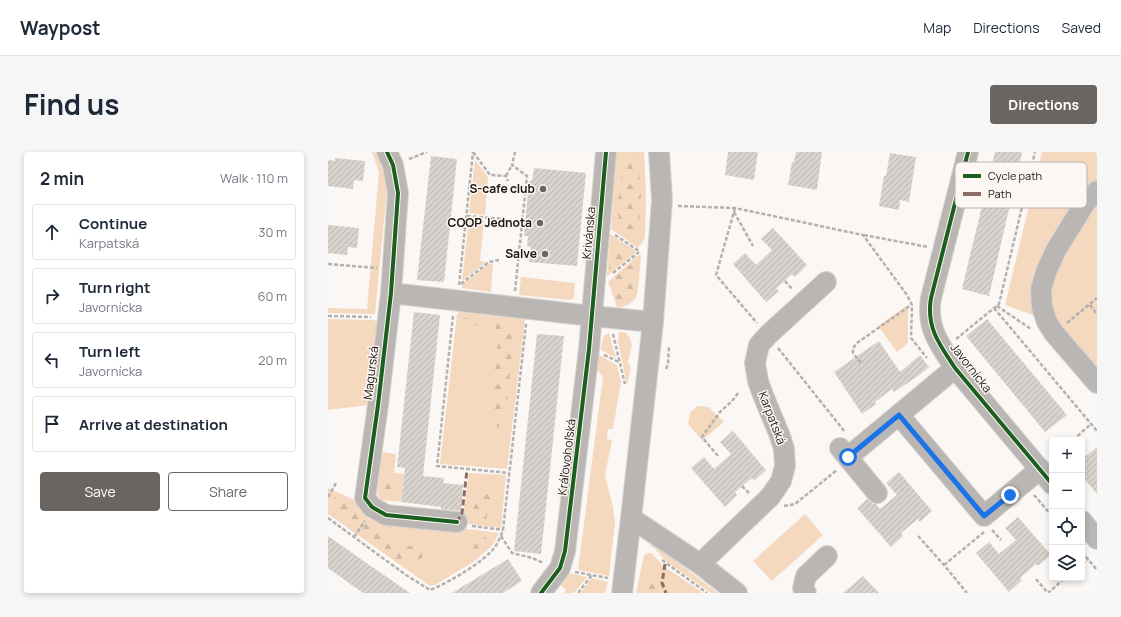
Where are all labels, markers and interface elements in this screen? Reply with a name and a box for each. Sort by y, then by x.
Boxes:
text: Waypost [20,15,100,41]
text: Map [923,18,951,37]
text: Directions [973,18,1040,37]
text: Saved [1062,18,1101,37]
text: Find us [24,85,119,123]
button: Directions [990,85,1097,124]
legend [955,162,1087,208]
text: 2 min [40,167,84,190]
text: Cycle path [988,168,1042,183]
text: Walk · 110 m [220,169,288,187]
place label: S-cafe club [469,180,535,197]
marker: S-cafe club [538,184,548,194]
text: Path [988,186,1011,201]
street label: Krivánska [578,206,599,260]
text: Continue [79,213,147,234]
place label: COOP Jednota [448,214,532,231]
marker: COOP Jednota [535,218,545,228]
icon: ahead [41,221,63,243]
text: 30 m [258,223,287,241]
text: Karpatská [79,234,139,252]
place label: Salve [505,245,537,262]
marker: Salve [540,249,550,259]
text: Turn right [79,277,150,298]
icon: right [41,285,63,307]
text: 60 m [257,287,287,305]
text: Javornícka [79,298,142,316]
street label: Javornícka [947,339,996,396]
text: Turn left [79,341,141,362]
street label: Magurská [359,345,382,401]
icon: left [41,349,63,371]
text: 20 m [258,351,287,369]
text: Javornícka [79,362,142,380]
street label: Karpatská [755,389,790,447]
icon: arrive [41,413,63,435]
text: Arrive at destination [79,414,228,435]
street label: Kráľovohoľská [553,418,580,496]
map controls [1049,437,1085,581]
button: + [1049,437,1085,473]
route start [839,448,857,466]
button: Save [40,472,160,511]
button: Share [168,472,288,511]
button: − [1049,473,1085,509]
route end [1001,486,1019,504]
button: locate [1049,509,1085,545]
button: layers [1049,545,1085,581]

